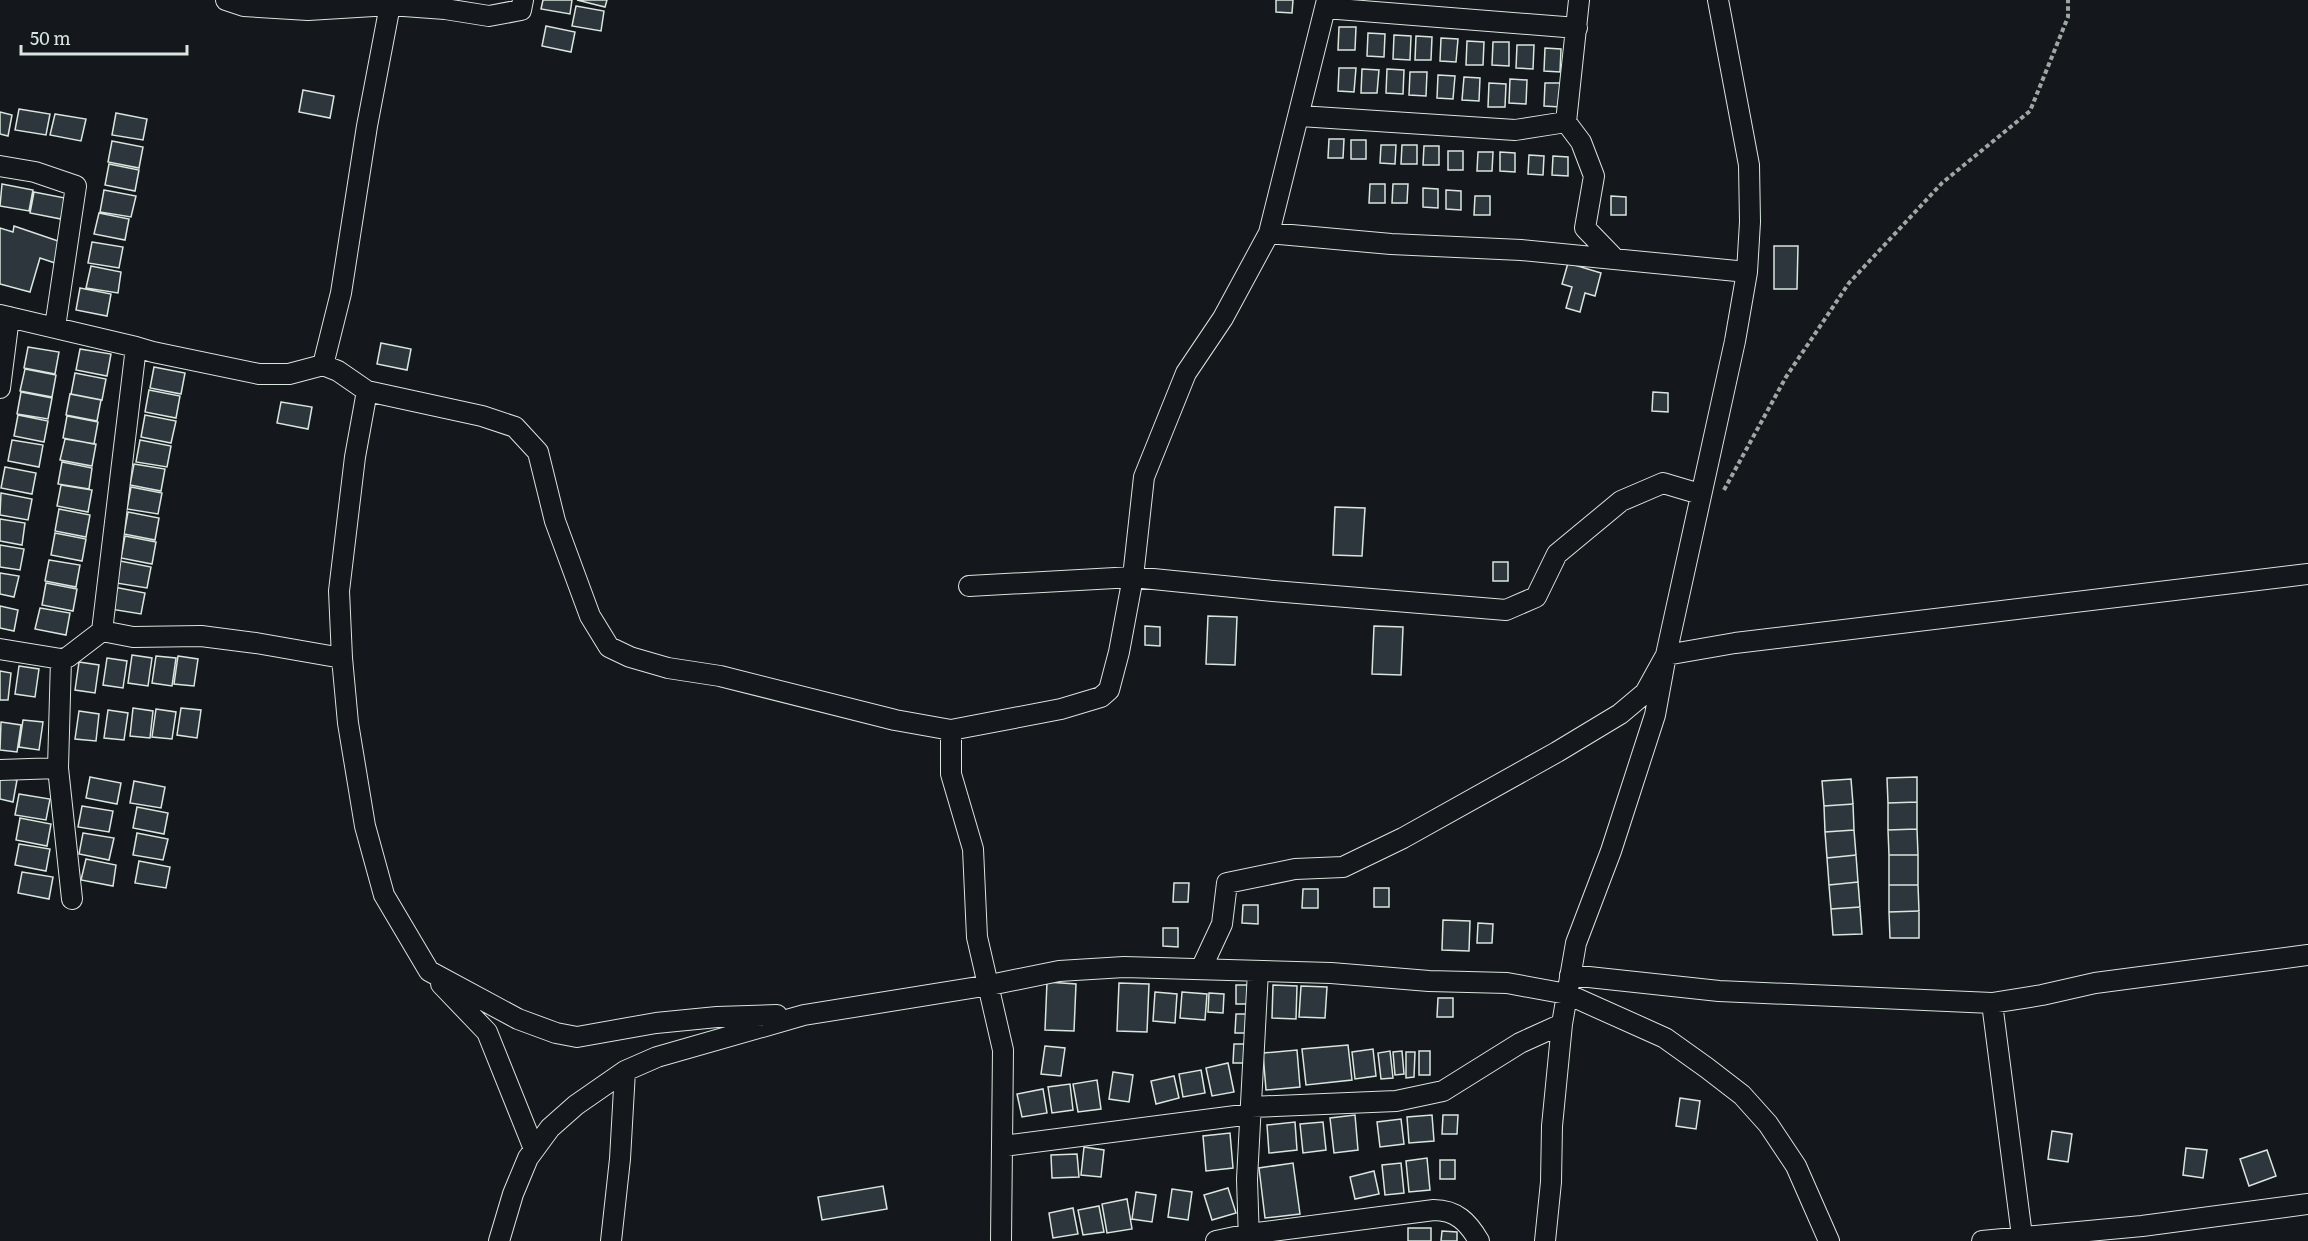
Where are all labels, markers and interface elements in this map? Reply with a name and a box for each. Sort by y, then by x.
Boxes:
scale bar [21,18,188,56]
text: 50 m [30,24,71,51]

